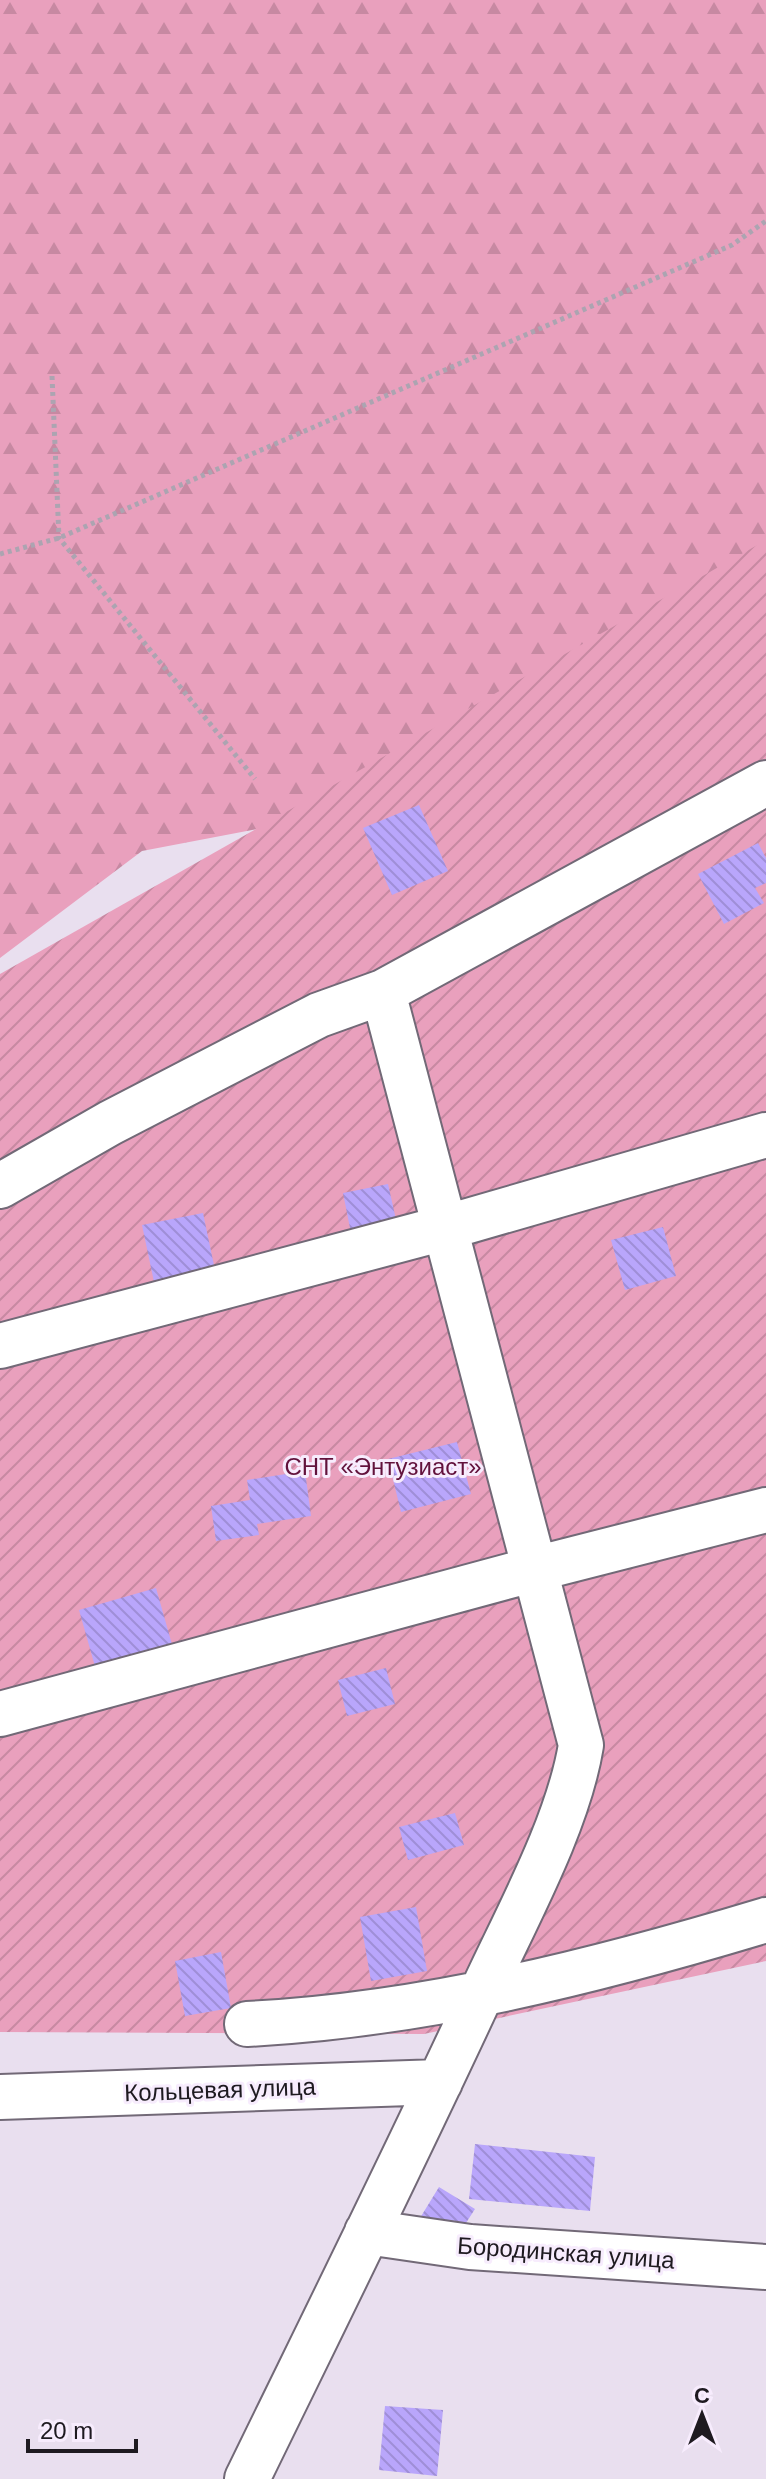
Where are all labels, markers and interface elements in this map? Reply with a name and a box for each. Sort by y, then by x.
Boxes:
park label: СНТ «Энтузиаст» [284,1453,482,1480]
street label: Кольцевая улица [124,2073,317,2106]
street label: Бородинская улица [456,2231,676,2274]
north arrow [662,2375,742,2455]
text: С [694,2383,710,2408]
scale bar [28,2403,136,2453]
text: 20 m [40,2417,93,2444]

